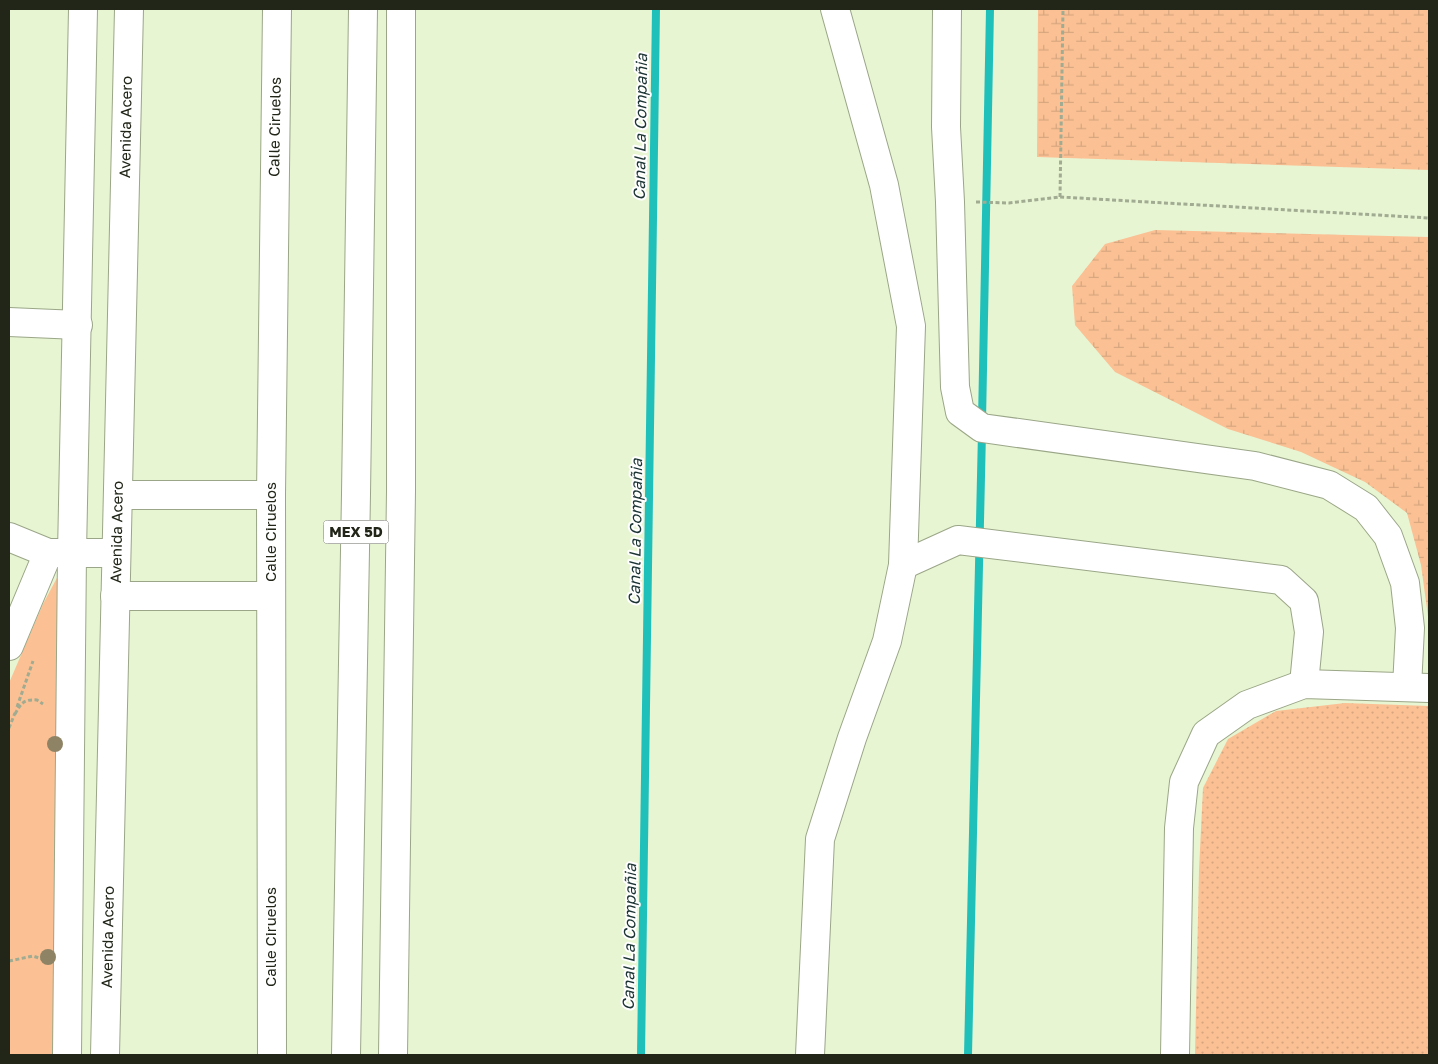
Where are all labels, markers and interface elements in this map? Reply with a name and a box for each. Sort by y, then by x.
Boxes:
water label: Canal La Compañia [629,52,651,201]
street label: Avenida Acero [115,76,135,178]
street label: Calle Ciruelos [264,77,284,177]
water label: Canal La Compañia [624,457,646,606]
street label: Avenida Acero [106,481,126,583]
street label: Calle Ciruelos [261,482,279,582]
road number: MEX 5D [324,520,388,544]
water label: Canal La Compañia [618,862,640,1011]
street label: Avenida Acero [97,886,117,988]
street label: Calle Ciruelos [261,887,279,987]

